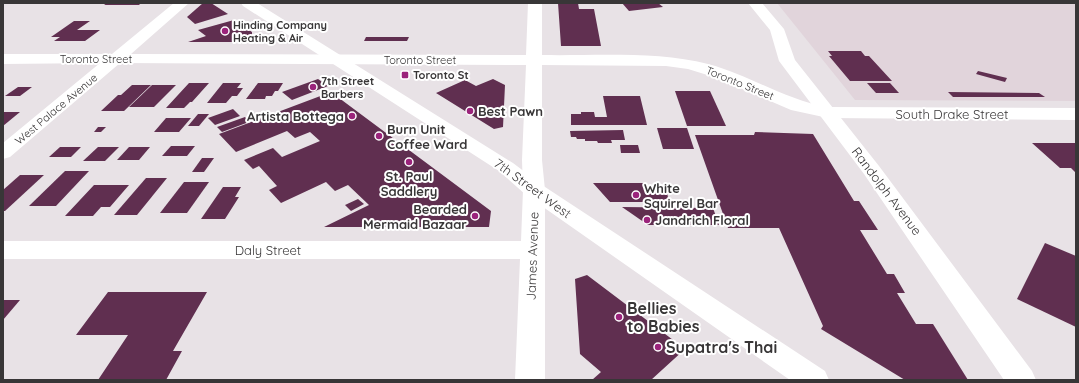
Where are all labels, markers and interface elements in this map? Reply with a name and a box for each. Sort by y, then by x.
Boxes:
place label: Hinding Company Heating & Air [233,18,327,45]
marker: Hinding Company Heating & Air [220,26,230,36]
street label: Toronto Street [60,52,132,66]
street label: Toronto Street [384,53,456,67]
street label: Toronto Street [704,63,776,103]
place label: Toronto St [413,68,469,82]
street label: West Palace Avenue [12,70,100,148]
marker: Toronto St [400,70,410,80]
place label: 7th Street Barbers [321,74,374,101]
marker: 7th Street Barbers [308,82,318,92]
place label: Best Pawn [478,103,543,119]
marker: Best Pawn [465,106,475,116]
street label: South Drake Street [895,106,1009,122]
place label: Artista Bottega [247,108,344,124]
marker: Artista Bottega [347,111,357,121]
place label: Burn Unit Coffee Ward [387,121,467,152]
marker: Burn Unit Coffee Ward [374,131,384,141]
street label: Randolph Avenue [849,144,925,238]
street label: 7th Street West [491,155,575,221]
marker: St. Paul Saddlery [404,157,414,167]
place label: St. Paul Saddlery [381,168,437,199]
place label: White Squirrel Bar [644,180,719,211]
marker: White Squirrel Bar [631,190,641,200]
place label: Bearded Mermaid Bazaar [363,201,467,232]
marker: Bearded Mermaid Bazaar [470,211,480,221]
street label: James Avenue [522,211,542,301]
place label: Jandrich Floral [655,212,749,228]
marker: Jandrich Floral [642,215,652,225]
street label: Daly Street [235,242,301,258]
place label: Bellies to Babies [627,298,700,336]
marker: Bellies to Babies [614,312,624,322]
place label: Supatra's Thai [666,337,777,357]
marker: Supatra's Thai [653,342,663,352]

